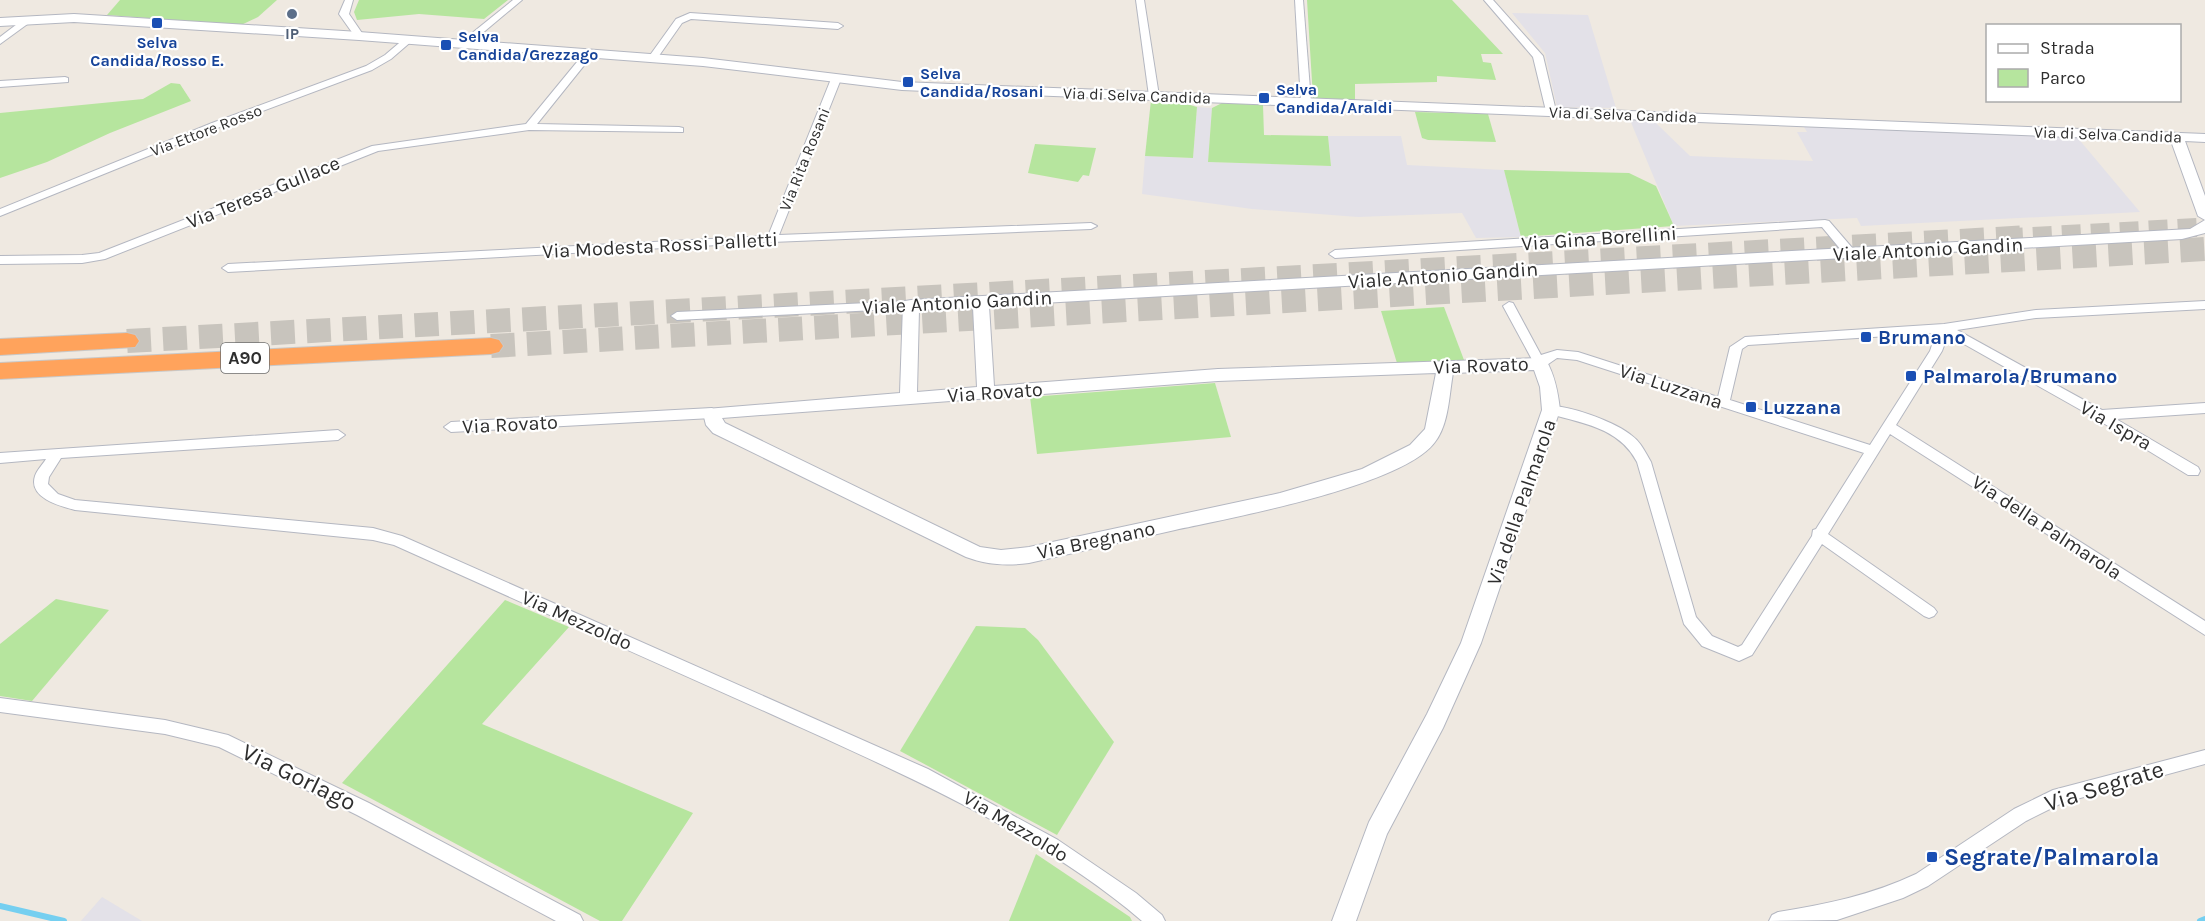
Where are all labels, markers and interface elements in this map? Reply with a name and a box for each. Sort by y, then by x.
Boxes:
marker: IP [285,7,299,21]
marker: Selva Candida/Rosso E. [150,16,164,30]
place label: IP [285,24,299,43]
legend [1986,24,2181,102]
place label: Selva Candida/Grezzago [458,27,598,64]
place label: Selva Candida/Rosso E. [90,33,224,70]
text: Strada [2040,37,2095,59]
marker: Selva Candida/Grezzago [439,38,453,52]
place label: Selva Candida/Rosani [920,64,1044,101]
text: Parco [2040,67,2086,89]
marker: Selva Candida/Rosani [901,75,915,89]
place label: Selva Candida/Araldi [1276,80,1393,117]
street label: Via di Selva Candida [1063,83,1211,108]
marker: Selva Candida/Araldi [1257,91,1271,105]
street label: Via Ettore Rosso [148,100,265,160]
street label: Via di Selva Candida [1549,102,1697,127]
street label: Via Rita Rosani [775,105,834,214]
street label: Via di Selva Candida [2034,122,2182,147]
street label: Via Teresa Gullace [183,151,343,234]
street label: Via Gina Borellini [1521,222,1677,255]
street label: Via Modesta Rossi Palletti [541,228,779,263]
street label: Viale Antonio Gandin [1832,233,2024,266]
street label: Viale Antonio Gandin [1347,257,1539,294]
street label: Viale Antonio Gandin [861,286,1053,319]
place label: Brumano [1878,326,1966,349]
marker: Brumano [1859,330,1873,344]
road number: A90 [221,343,269,373]
street label: Via Rovato [1433,352,1529,379]
street label: Via Luzzana [1616,359,1726,414]
place label: Palmarola/Brumano [1923,365,2117,388]
marker: Palmarola/Brumano [1904,369,1918,383]
street label: Via Rovato [947,378,1044,407]
place label: Luzzana [1763,396,1841,419]
street label: Via Ispra [2076,396,2156,455]
marker: Luzzana [1744,400,1758,414]
street label: Via Rovato [462,411,558,438]
street label: Via della Palmarola [1482,416,1561,588]
street label: Via della Palmarola [1967,470,2126,585]
street label: Via Bregnano [1035,517,1157,564]
street label: Via Mezzoldo [518,586,636,655]
street label: Via Gorlago [237,737,361,817]
street label: Via Segrate [2041,755,2167,817]
street label: Via Mezzoldo [959,786,1072,867]
place label: Segrate/Palmarola [1944,843,2159,871]
marker: Segrate/Palmarola [1925,850,1939,864]

